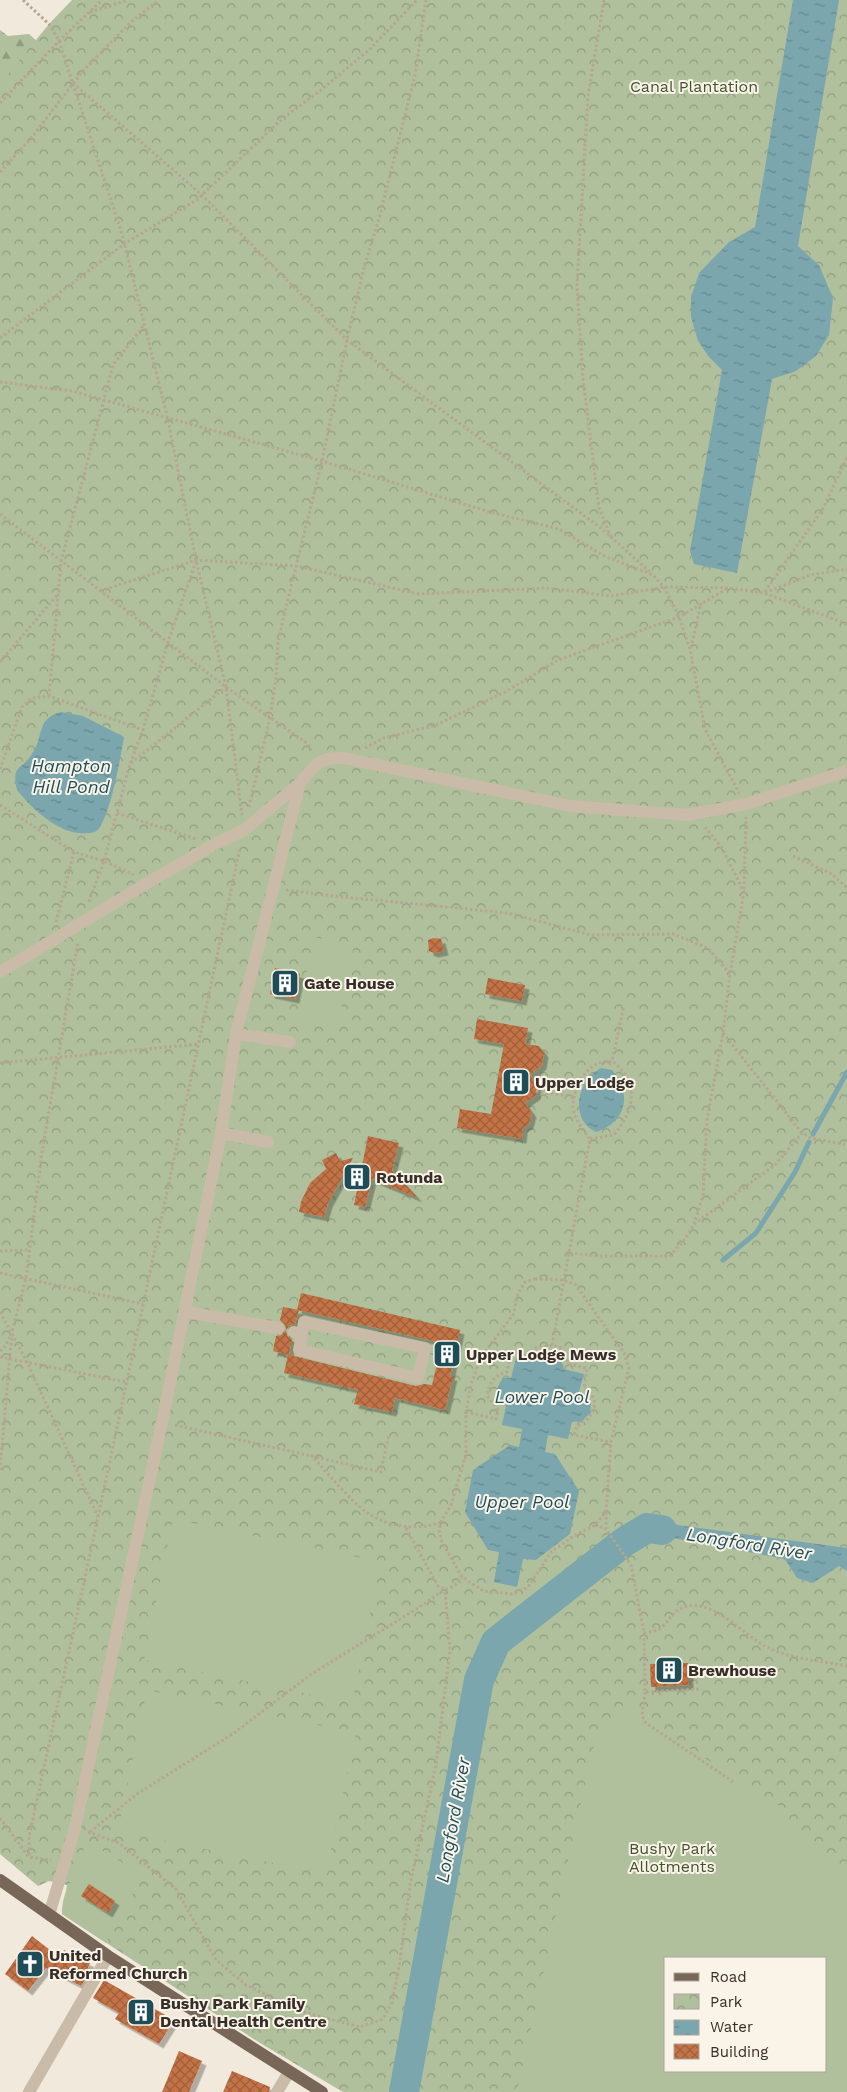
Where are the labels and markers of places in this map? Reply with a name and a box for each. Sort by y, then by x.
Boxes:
building icon: Gate House [270,968,300,998]
place label: Gate House [304,974,394,993]
building icon: Upper Lodge [501,1067,531,1097]
place label: Upper Lodge [535,1073,634,1092]
building icon: Rotunda [342,1162,372,1192]
place label: Rotunda [376,1168,443,1187]
building icon: Upper Lodge Mews [432,1339,462,1369]
place label: Upper Lodge Mews [466,1345,617,1364]
building icon: Brewhouse [654,1655,684,1685]
place label: Brewhouse [688,1661,776,1680]
place label: United Reformed Church [49,1946,188,1983]
church icon: United Reformed Church [15,1949,45,1979]
place label: Bushy Park Family Dental Health Centre [160,1994,327,2031]
building icon: Bushy Park Family Dental Health Centre [126,1997,156,2027]

